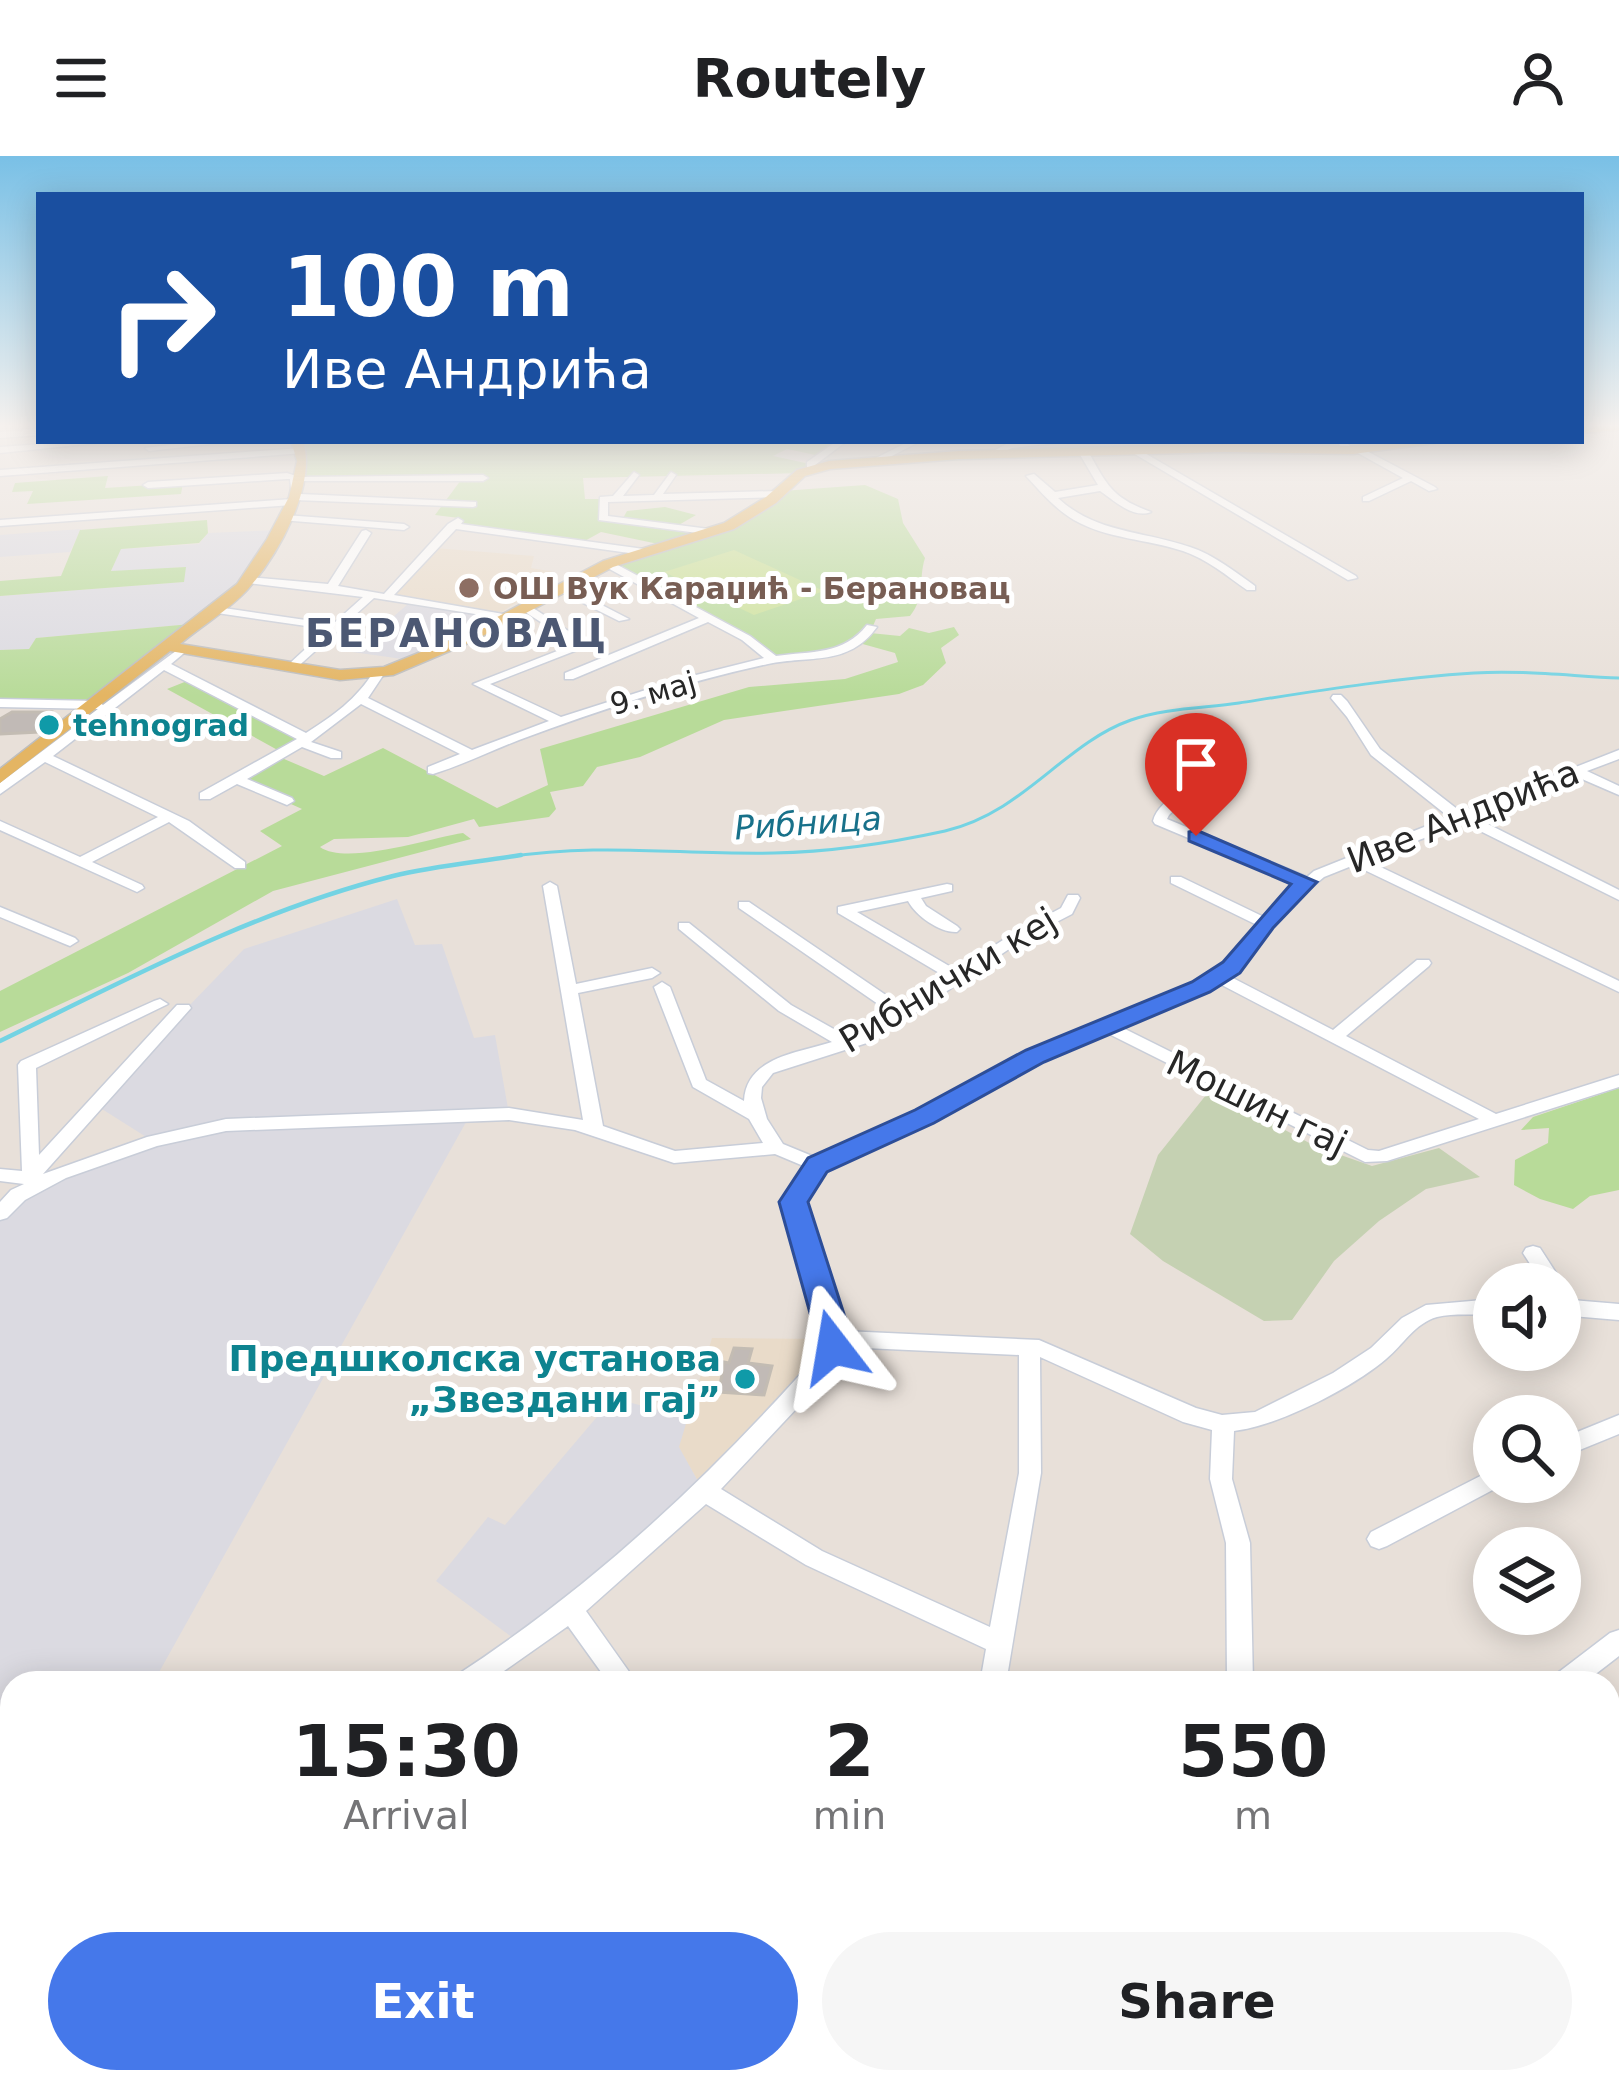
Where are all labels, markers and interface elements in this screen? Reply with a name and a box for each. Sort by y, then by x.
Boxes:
icon: menu [48,45,114,111]
icon: person [1505,45,1571,111]
text: Routely [693,47,926,110]
text: 100 m [282,238,574,336]
icon: right [84,240,240,396]
text: Иве Андрића [282,338,652,401]
place label: ОШ Вук Караџић - Берановац [493,571,1011,606]
marker: ОШ Вук Караџић - Берановац [456,575,482,601]
district label: БЕРАНОВАЦ [305,611,609,656]
street label: 9. мај [606,664,700,722]
place label: tehnograd [73,708,249,743]
marker: tehnograd [36,712,62,738]
pin [1145,713,1247,836]
icon: arrive [1163,731,1229,797]
street label: Иве Андрића [1341,751,1585,881]
water label: Рибница [733,798,883,848]
street label: Рибнички кеј [832,899,1064,1061]
street label: Мошин гај [1160,1042,1354,1164]
map controls [1473,1263,1581,1635]
button: sound [1473,1263,1581,1371]
position arrow [770,1284,896,1410]
place label: Предшколска установа „Звездани гај” [229,1338,721,1420]
marker: Предшколска установа „Звездани гај” [732,1366,758,1392]
button: search [1473,1395,1581,1503]
button: layers [1473,1527,1581,1635]
text: 15:30 [292,1709,521,1793]
text: 2 [824,1709,874,1793]
text: 550 [1178,1709,1328,1793]
text: Arrival [343,1793,470,1838]
text: min [813,1793,886,1838]
text: m [1234,1793,1272,1838]
button: Exit [48,1932,798,2070]
button: Share [822,1932,1572,2070]

